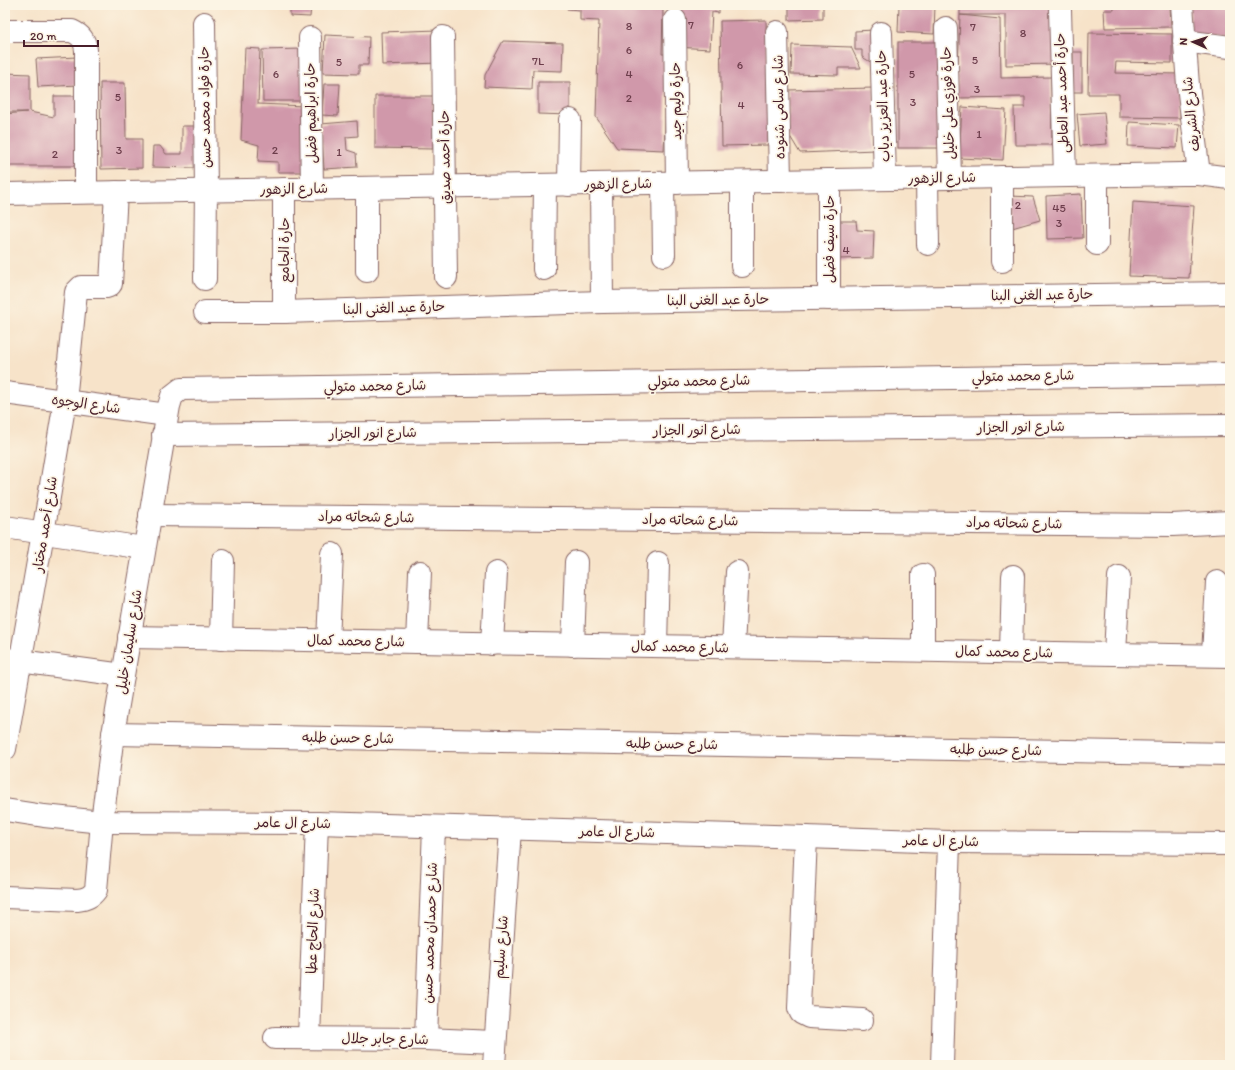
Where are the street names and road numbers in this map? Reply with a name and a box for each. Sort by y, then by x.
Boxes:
street label: حارة أحمد عبد العاطى [1051,33,1074,153]
street label: حارة فواد محمد حسن [195,46,215,168]
street label: حارة فوزي على خليل [938,46,960,160]
street label: حارة عبد العزيز دياب [873,50,893,162]
street label: شارع سامى شنوده [770,55,789,159]
street label: حارة ابراهيم فضل [302,62,322,164]
street label: حارة وليم جيد [667,62,687,140]
street label: شارع الشريف [1179,76,1204,152]
street label: حارة أحمد صديق [436,110,454,204]
street label: شارع الزهور [907,169,976,188]
street label: شارع الزهور [583,175,652,194]
street label: شارع الزهور [259,180,328,199]
street label: حارة سيف فضل [821,195,838,283]
street label: حارة الجامع [276,217,295,283]
street label: حارة عبد الغنى البنا [991,286,1093,304]
street label: حارة عبد الغنى البنا [667,291,769,309]
street label: حارة عبد الغنى البنا [343,298,445,318]
street label: شارع محمد متولي [972,367,1075,389]
street label: شارع محمد متولي [648,372,751,394]
street label: شارع محمد متولي [324,377,427,399]
street label: شارع الوجوه [50,391,122,418]
street label: شارع انور الجزار [976,418,1065,437]
street label: شارع انور الجزار [652,421,741,440]
street label: شارع انور الجزار [328,424,417,443]
street label: شارع أحمد مختار [29,475,62,574]
street label: شارع شحاته مراد [318,508,414,527]
street label: شارع شحاته مراد [642,511,738,530]
street label: شارع شحاته مراد [966,514,1062,533]
street label: شارع سليمان خليل [112,588,147,696]
street label: شارع محمد كمال [307,632,405,651]
street label: شارع محمد كمال [631,638,729,657]
street label: شارع محمد كمال [955,643,1053,662]
street label: شارع حسن طلبه [302,729,394,748]
street label: شارع حسن طلبه [626,735,718,754]
street label: شارع حسن طلبه [950,741,1042,760]
street label: شارع ال عامر [254,814,331,833]
street label: شارع ال عامر [578,823,655,842]
street label: شارع ال عامر [902,832,979,851]
street label: شارع حمدان محمد حسن [419,862,442,1004]
street label: شارع الحاج عطا [303,888,324,974]
street label: شارع سليم [490,915,514,979]
street label: شارع جابر جلال [341,1030,429,1049]

